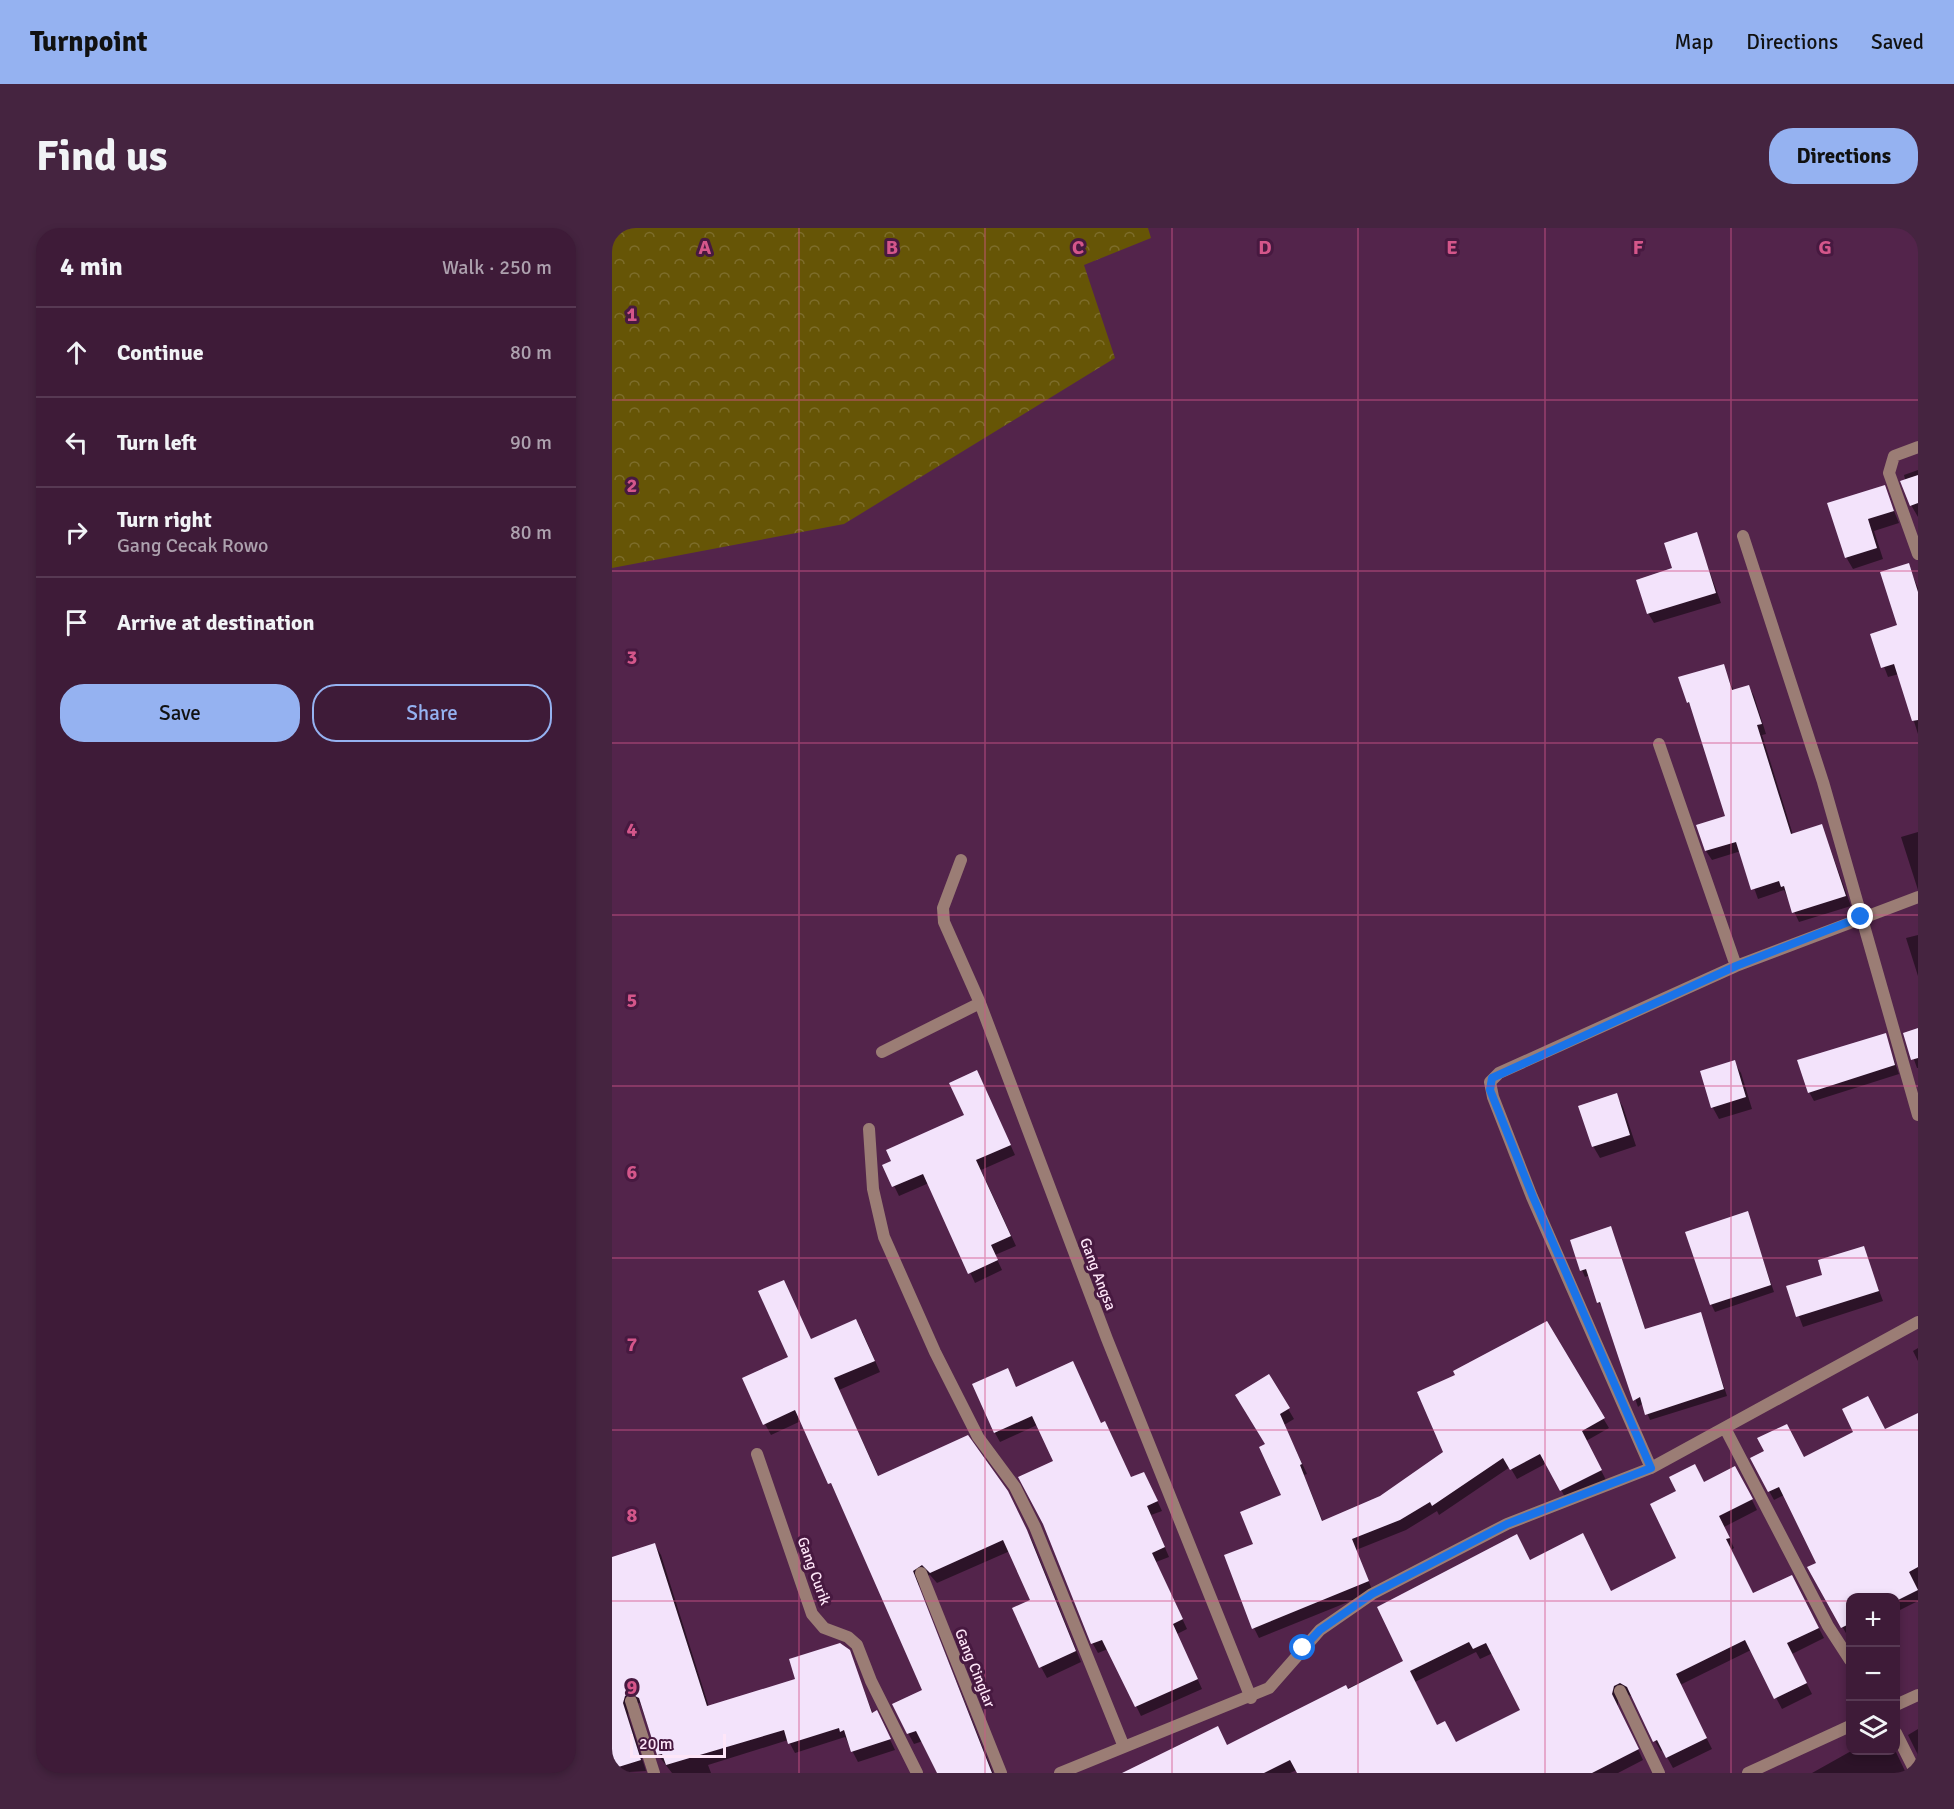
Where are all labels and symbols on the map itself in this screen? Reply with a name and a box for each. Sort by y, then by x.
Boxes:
text: A [699,235,712,260]
text: B [886,235,898,260]
text: C [1072,235,1084,260]
text: D [1258,235,1272,260]
text: E [1446,235,1458,260]
text: F [1633,235,1644,260]
text: G [1818,235,1832,260]
text: 1 [627,302,638,327]
text: 2 [627,473,637,498]
text: 3 [627,645,637,670]
text: 4 [627,817,638,842]
route end [1847,903,1873,929]
text: 5 [627,988,637,1013]
text: 6 [627,1160,638,1185]
street label: Gang Angsa [1076,1235,1120,1313]
text: 7 [627,1332,638,1357]
text: 8 [627,1503,638,1528]
street label: Gang Curik [793,1534,835,1608]
street label: Gang Cinglar [951,1626,999,1710]
route start [1289,1634,1315,1660]
text: 9 [627,1675,638,1700]
scale bar [630,1731,726,1758]

